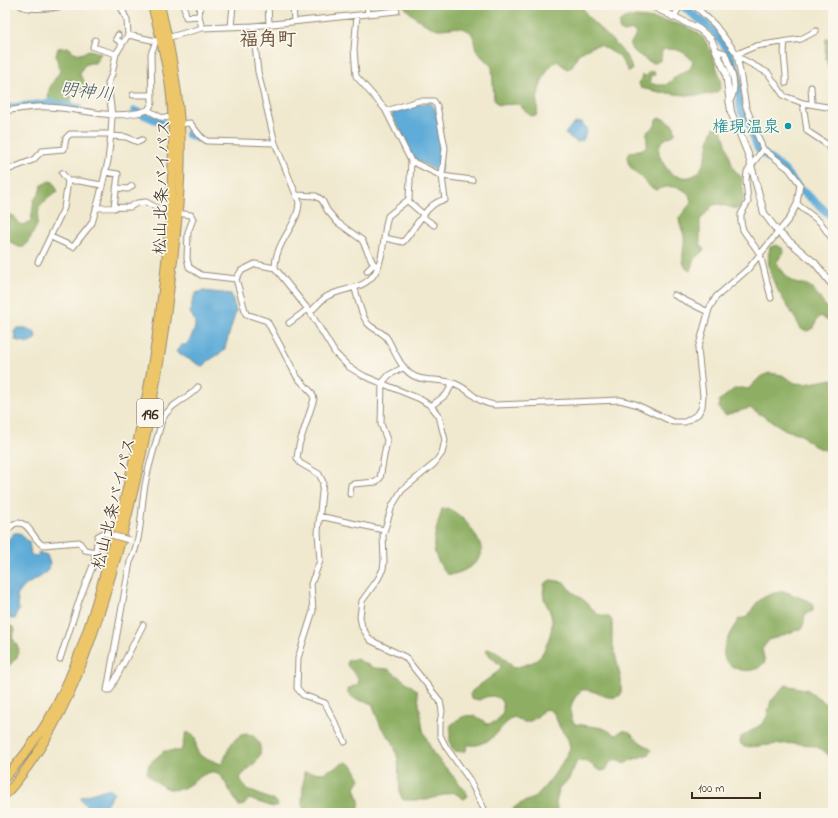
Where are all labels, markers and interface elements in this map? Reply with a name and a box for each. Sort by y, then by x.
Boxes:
district label: 福角町 [239,27,297,54]
water label: 明神川 [58,77,115,109]
place label: 権現温泉 [712,115,780,140]
street label: 松山北条バイパス [148,119,177,255]
marker: 権現温泉 [783,121,793,131]
road number: 196 [137,399,163,427]
street label: 松山北条バイパス [86,435,143,572]
scale bar [692,774,760,800]
text: 100 m [698,780,725,798]

